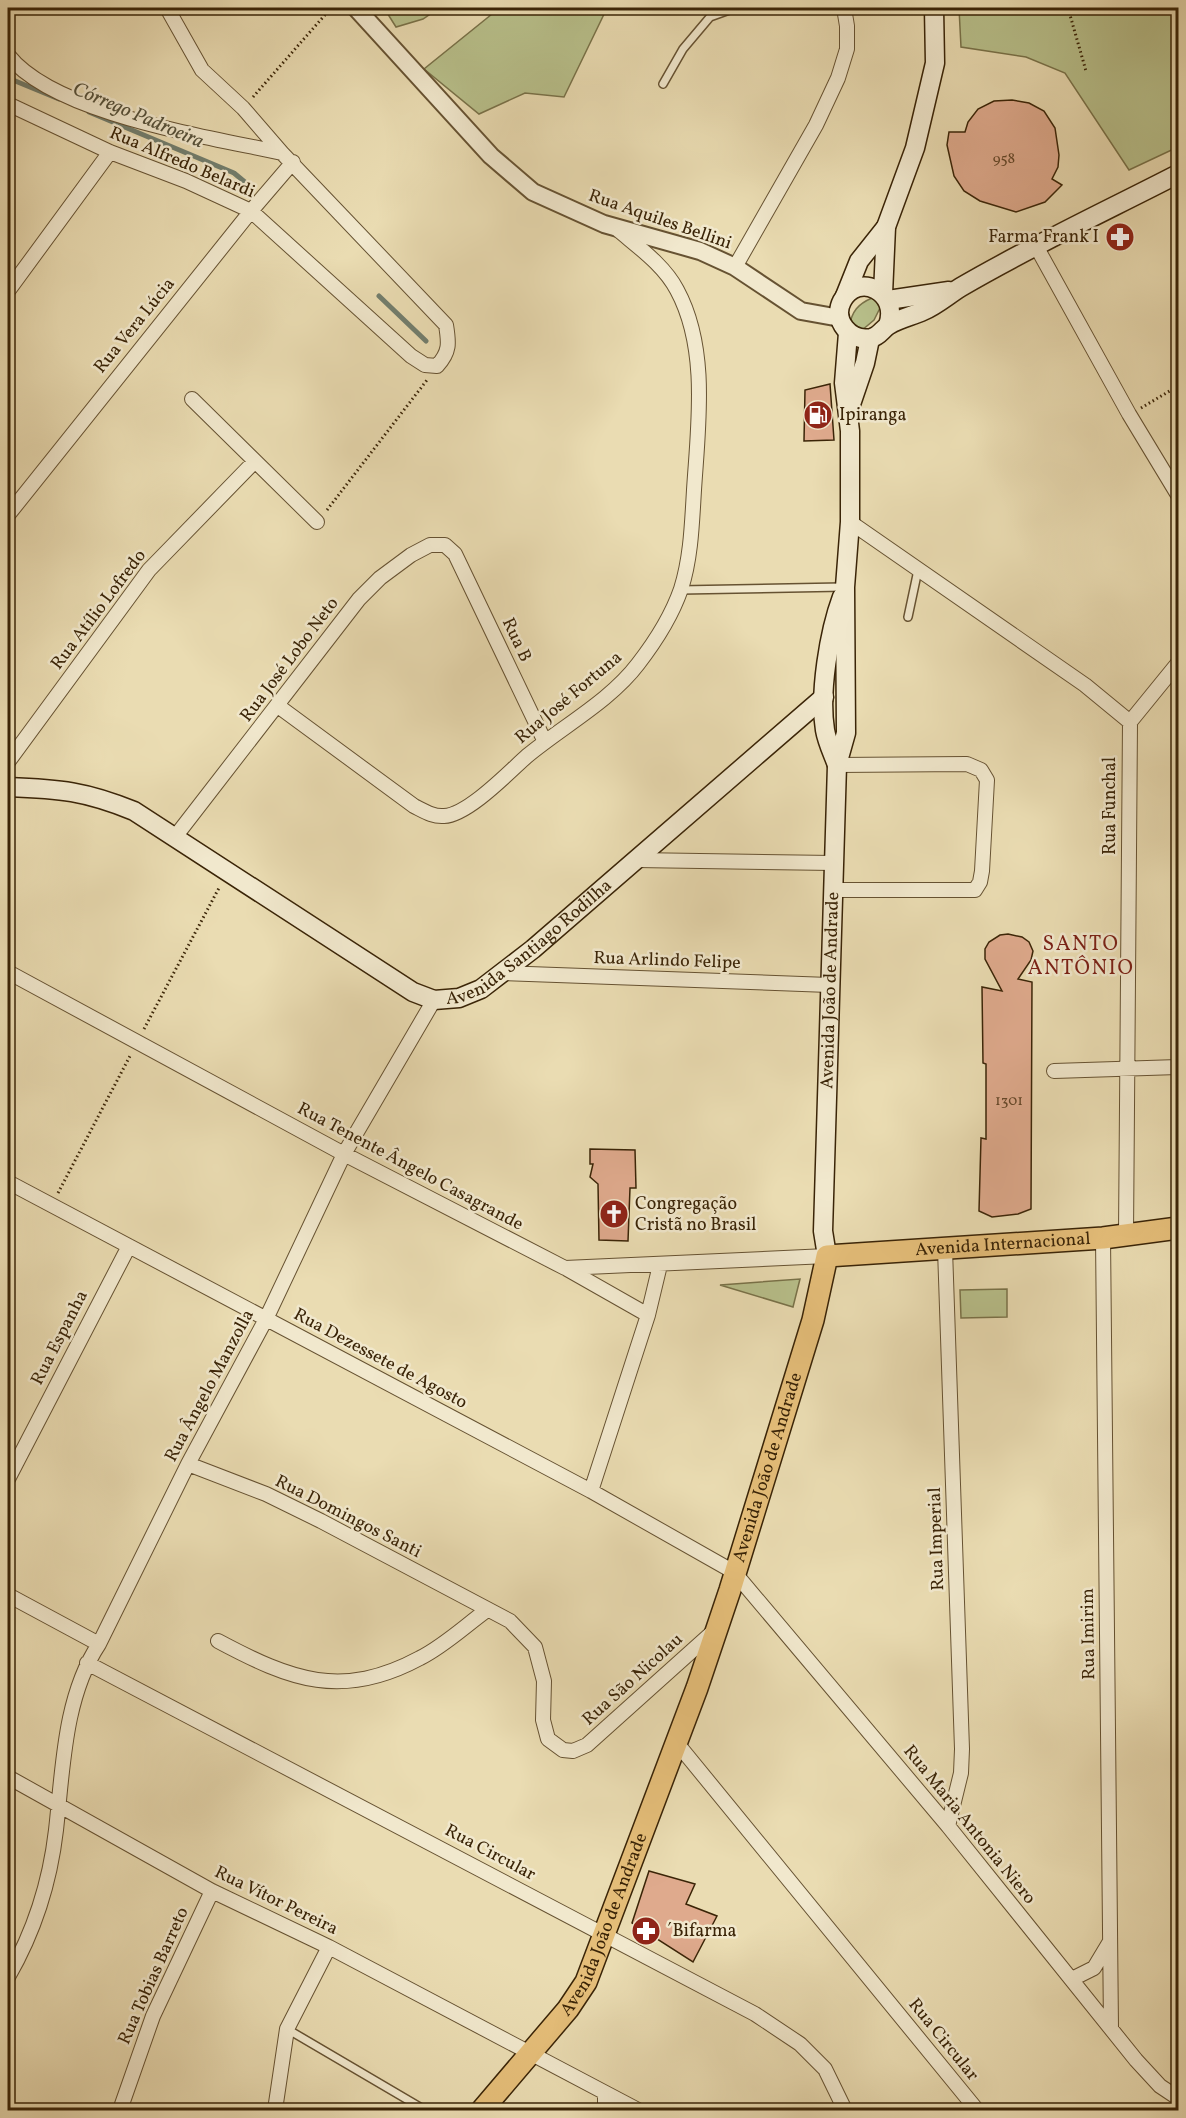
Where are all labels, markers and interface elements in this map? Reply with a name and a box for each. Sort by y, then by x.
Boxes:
water label: Córrego Padroeira [68,76,208,156]
street label: Rua Alfredo Belardi [105,121,259,205]
house number: 958 [993,149,1015,170]
street label: Rua Aquiles Bellini [585,184,735,256]
pharmacy icon: Farma Frank I [1104,221,1136,253]
place label: Farma Frank I [988,225,1099,250]
street label: Rua Vera Lúcia [89,273,181,379]
fuel station icon: Ipiranga [802,399,834,431]
place label: Ipiranga [839,403,907,428]
street label: Rua Atílio Lofredo [45,545,153,675]
street label: Rua José Lobo Neto [235,592,345,728]
street label: Rua B [495,614,537,666]
street label: Rua José Fortuna [510,646,628,750]
street label: Rua Funchal [1098,757,1123,855]
street label: Avenida Santiago Rodilha [445,873,618,1011]
street label: Avenida João de Andrade [815,892,846,1089]
district label: SANTO ANTÔNIO [1028,930,1134,983]
street label: Rua Arlindo Felipe [593,946,741,976]
house number: 1301 [995,1091,1023,1112]
street label: Rua Tenente Ângelo Casagrande [293,1097,527,1237]
place label: Congregação Cristã no Brasil [635,1192,756,1238]
church icon: Congregação Cristã no Brasil [598,1198,630,1230]
street label: Avenida Internacional [914,1226,1091,1263]
street label: Rua Espanha [25,1286,95,1390]
street label: Rua Dezessete de Agosto [289,1303,471,1415]
street label: Rua Ângelo Manzolla [159,1305,261,1467]
street label: Avenida João de Andrade [727,1370,809,1565]
street label: Rua Domingos Santi [270,1469,426,1565]
street label: Rua Imperial [923,1487,951,1591]
street label: Rua Imirim [1076,1588,1102,1680]
street label: Rua São Nicolau [577,1628,689,1732]
street label: Rua Maria Antonia Niero [897,1740,1041,1910]
street label: Rua Circular [440,1819,540,1888]
street label: Avenida João de Andrade [554,1829,654,2022]
street label: Rua Vítor Pereira [210,1860,342,1942]
street label: Rua Tobias Barreto [112,1903,196,2049]
pharmacy icon: ´Bifarma [630,1915,662,1947]
place label: ´Bifarma [667,1919,737,1944]
street label: Rua Circular [902,1993,984,2087]

